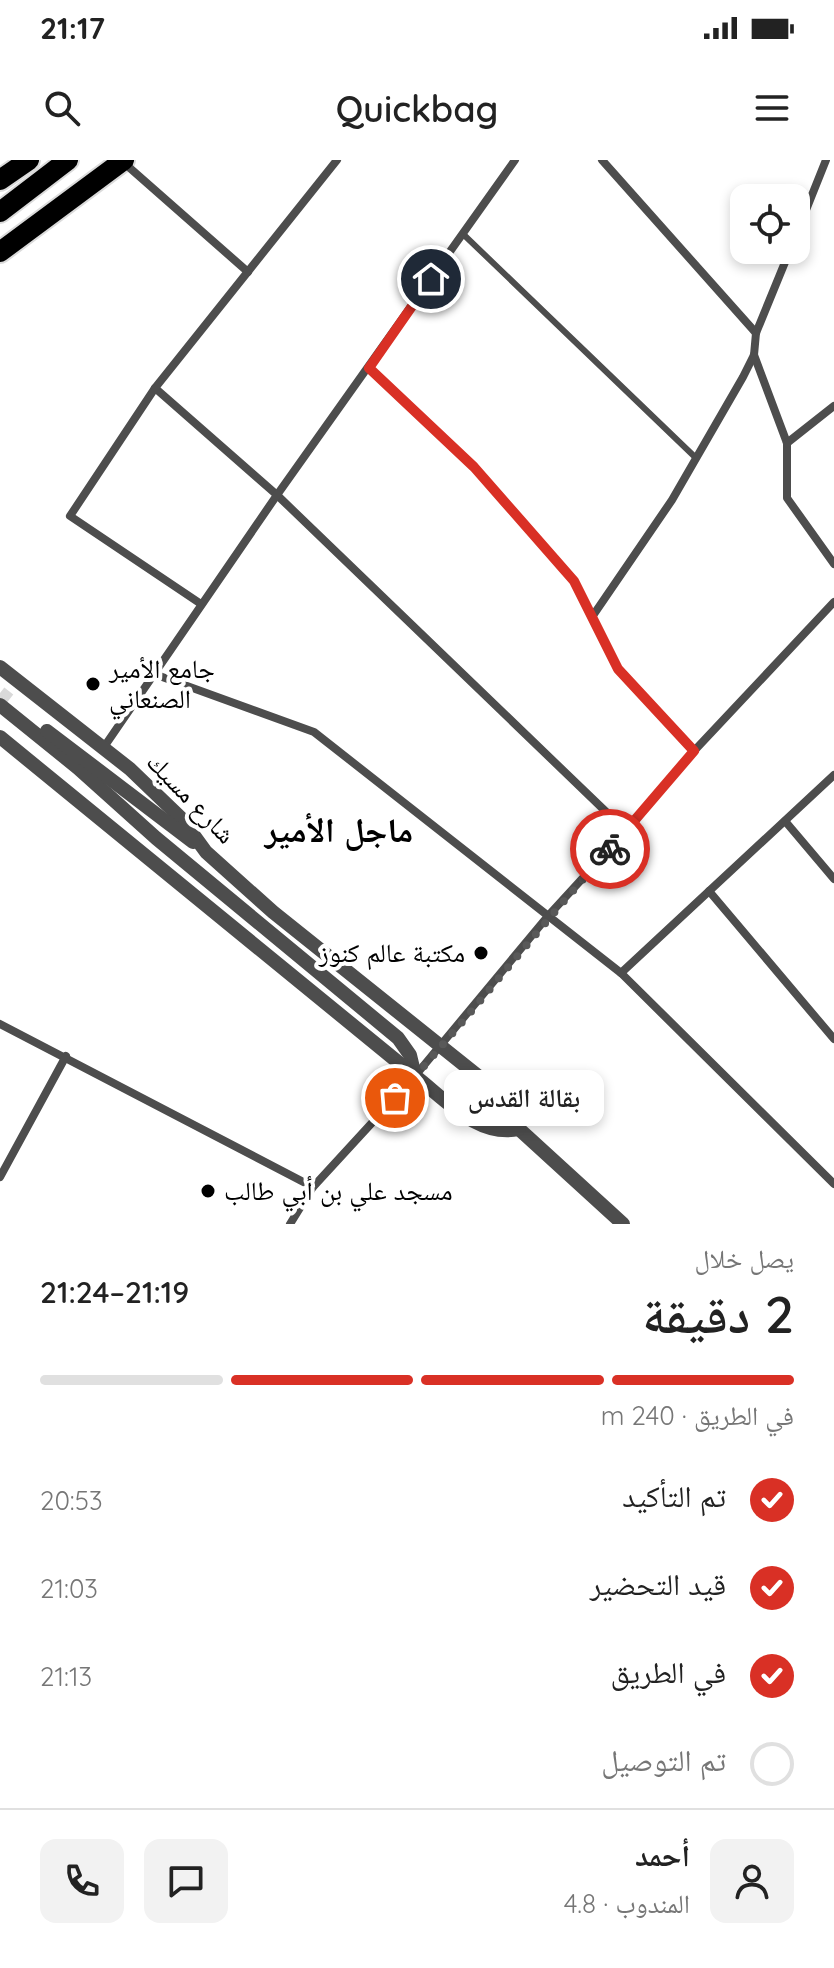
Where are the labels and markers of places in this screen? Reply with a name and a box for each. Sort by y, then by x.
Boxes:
pin [397,245,465,313]
place label: جامع الأمير الصنعاني [108,652,215,720]
marker: جامع الأمير الصنعاني [84,675,102,693]
place label: مكتبة عالم كنوز [318,936,465,970]
marker: مكتبة عالم كنوز [472,944,490,962]
pin [361,1064,429,1132]
callout: بقالة القدس [443,1070,603,1126]
place label: مسجد علي بن أبي طالب [224,1174,453,1212]
marker: مسجد علي بن أبي طالب [199,1182,217,1200]

